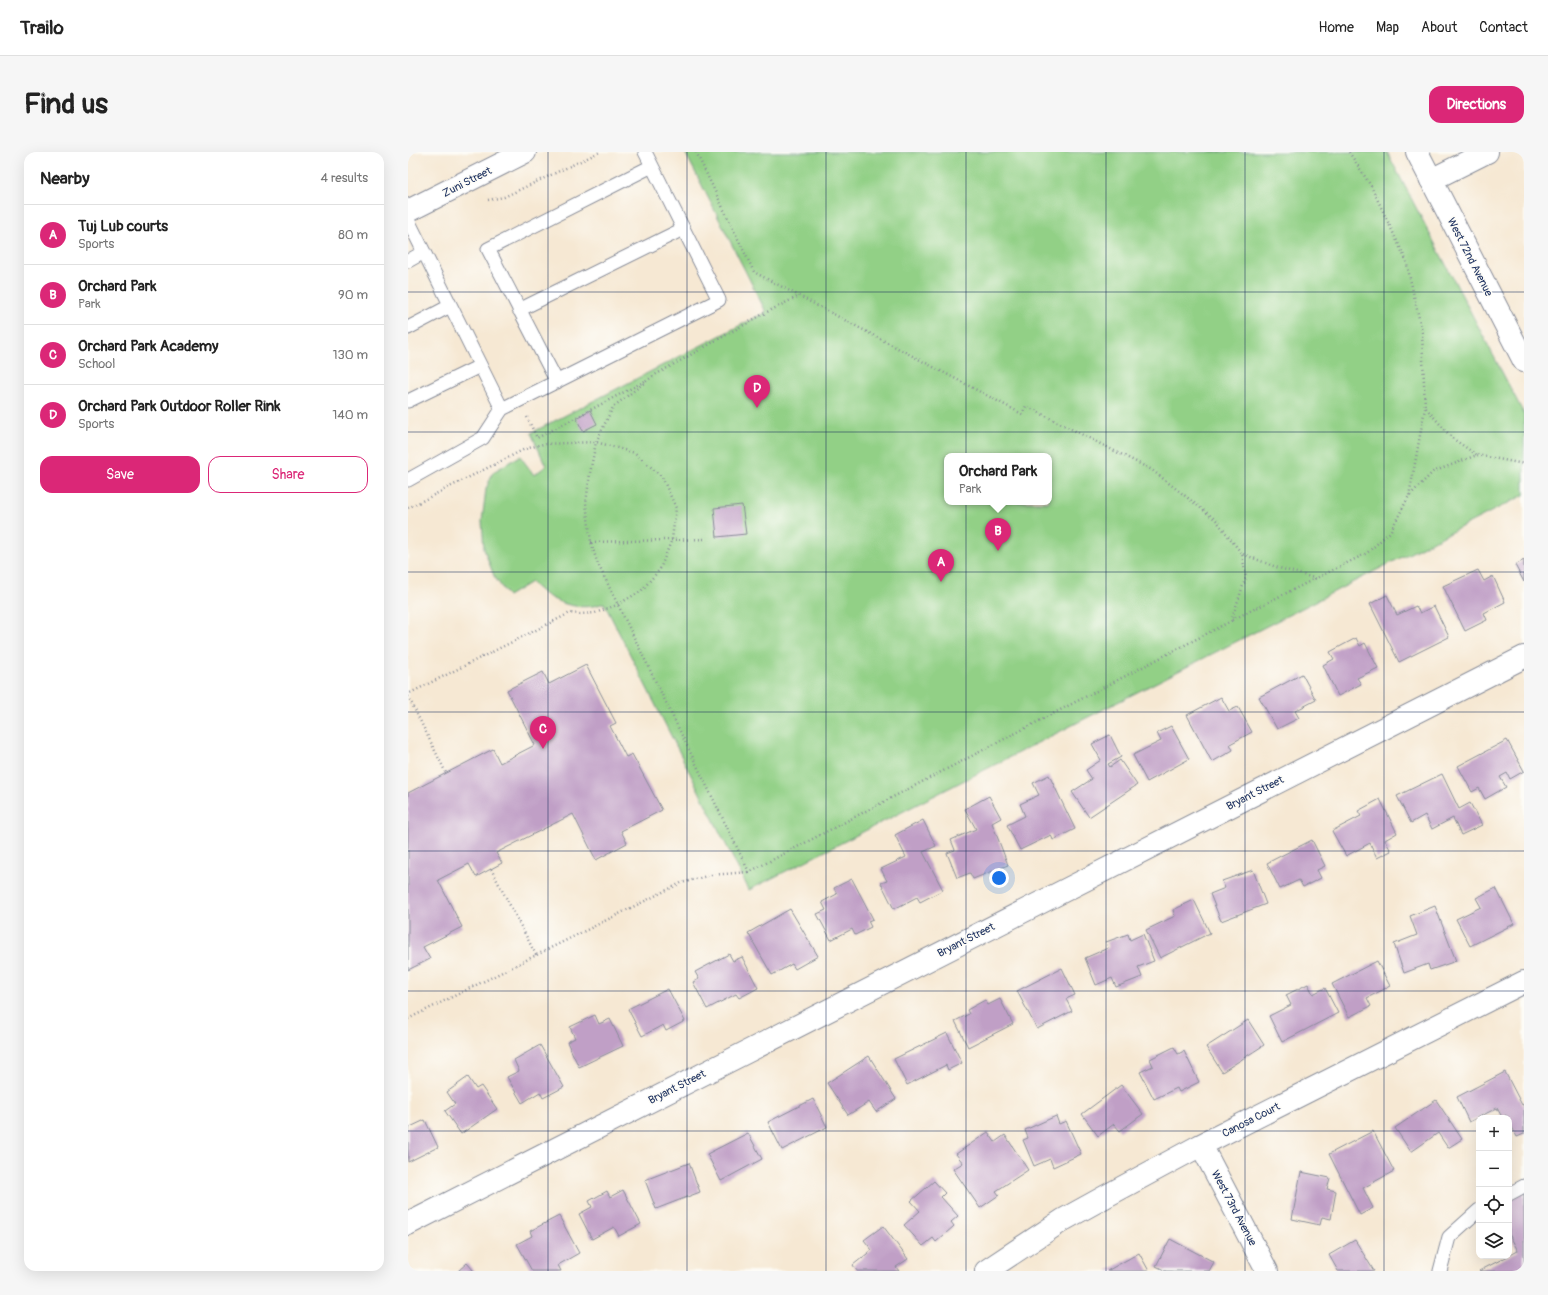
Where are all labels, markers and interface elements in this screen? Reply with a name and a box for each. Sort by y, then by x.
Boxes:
text: Trailo [20,16,64,40]
text: Home [1319,19,1354,36]
text: Map [1376,19,1399,36]
text: About [1421,19,1457,36]
text: Contact [1479,19,1528,36]
button: Directions [1429,86,1524,123]
text: Find us [24,87,108,122]
street label: Zuni Street [440,164,494,200]
text: Nearby [40,168,89,189]
text: 4 results [321,170,368,186]
street label: West 72nd Avenue [1445,216,1496,299]
text: Tuj Lub courts [78,217,168,236]
text: A [49,227,57,243]
text: 80 m [338,227,368,243]
text: Sports [78,236,114,252]
text: Orchard Park [78,277,156,296]
text: B [49,287,57,303]
text: 90 m [338,287,368,303]
text: Park [78,296,101,312]
text: Orchard Park Academy [78,337,219,356]
text: C [49,347,57,363]
text: 130 m [332,347,368,363]
text: School [78,356,115,372]
pin: D [744,375,770,408]
text: Orchard Park Outdoor Roller Rink [78,397,280,416]
text: D [49,407,57,423]
text: 140 m [332,407,368,423]
text: Sports [78,416,114,432]
popup [944,453,1052,505]
button: Save [40,456,200,493]
button: Share [208,456,368,493]
text: Orchard Park [959,462,1037,481]
text: Park [959,481,982,497]
pin: B [985,518,1011,551]
pin: A [928,549,954,582]
pin: C [530,716,556,749]
street label: Bryant Street [1224,773,1286,813]
your location [989,868,1009,888]
street label: Bryant Street [935,920,997,960]
street label: Bryant Street [646,1067,708,1107]
street label: Canosa Court [1220,1100,1282,1140]
map controls [1476,1115,1512,1259]
button: + [1476,1115,1512,1151]
button: − [1476,1151,1512,1187]
street label: West 73rd Avenue [1209,1168,1260,1249]
button: locate [1476,1187,1512,1223]
button: layers [1476,1223,1512,1259]

